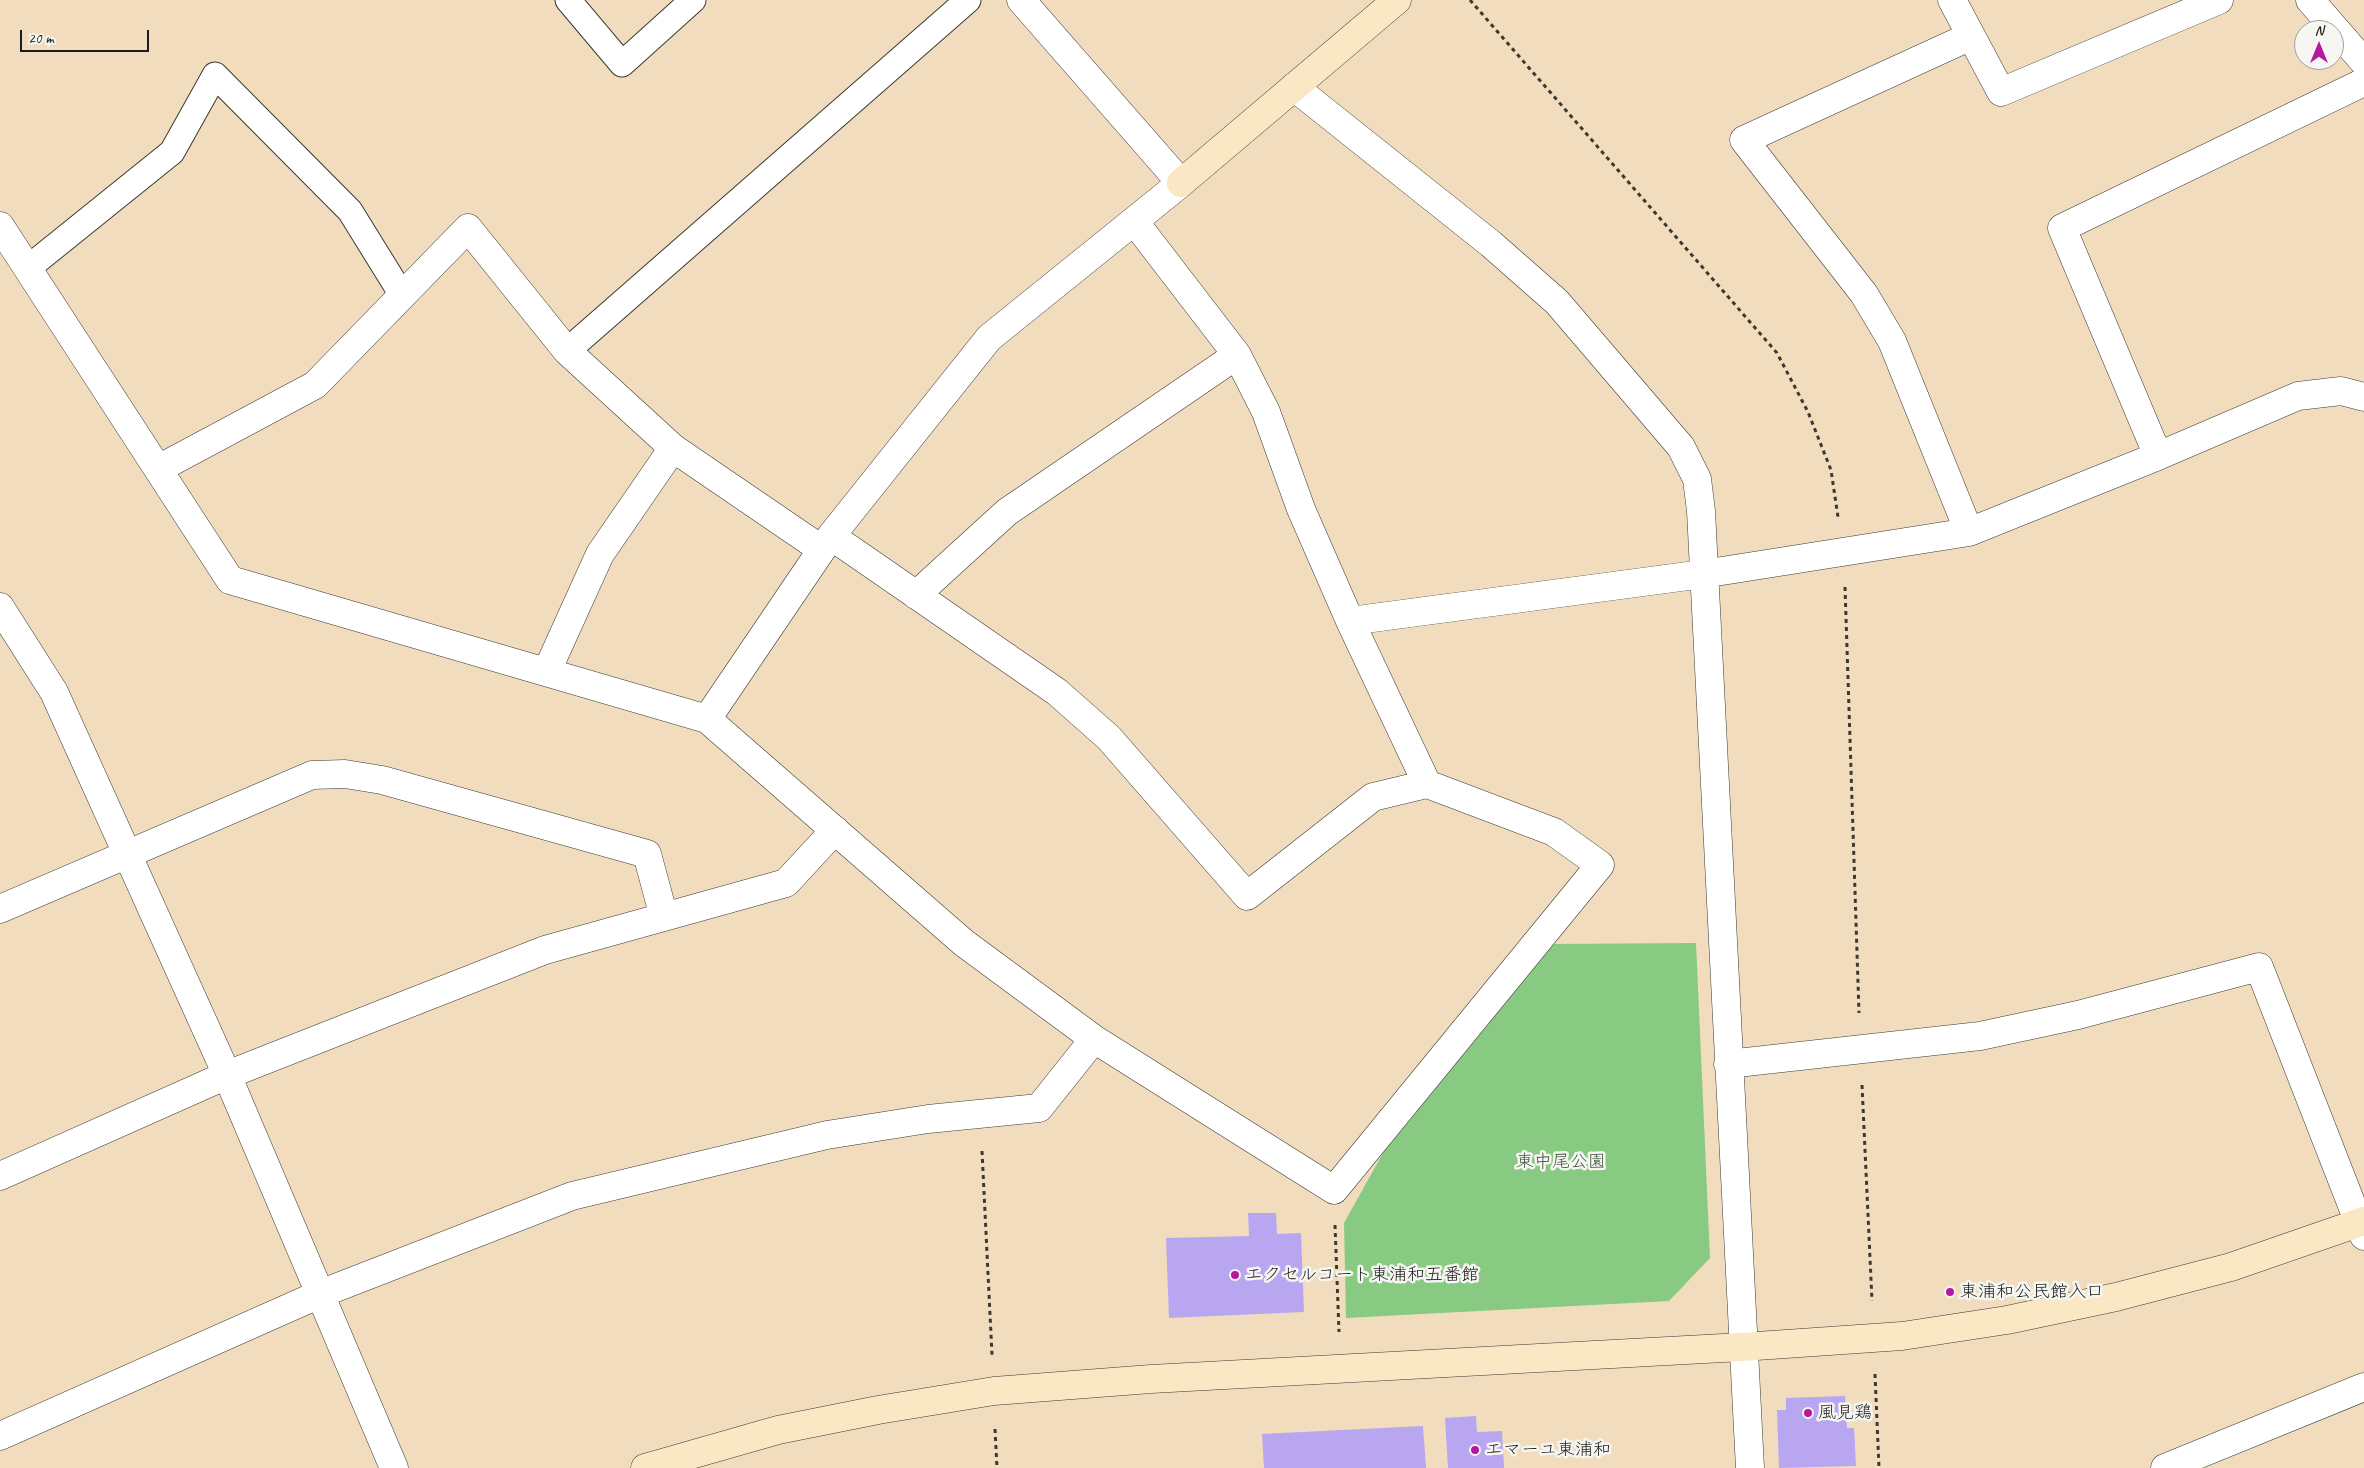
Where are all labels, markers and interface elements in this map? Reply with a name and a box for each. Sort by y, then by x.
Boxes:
scale bar [22,20,151,52]
north arrow [2294,20,2344,70]
text: N [2315,22,2323,39]
text: 20 m [28,29,54,48]
park label: 東中尾公園 [1516,1151,1606,1173]
place label: エクセルコート東浦和五番館 [1245,1264,1479,1286]
marker: エクセルコート東浦和五番館 [1229,1269,1241,1281]
place label: 東浦和公民館入口 [1960,1281,2104,1303]
marker: 東浦和公民館入口 [1944,1286,1956,1298]
place label: 風見鶏 [1818,1402,1872,1424]
marker: 風見鶏 [1802,1407,1814,1419]
place label: エマーユ東浦和 [1485,1439,1611,1461]
marker: エマーユ東浦和 [1469,1444,1481,1456]

